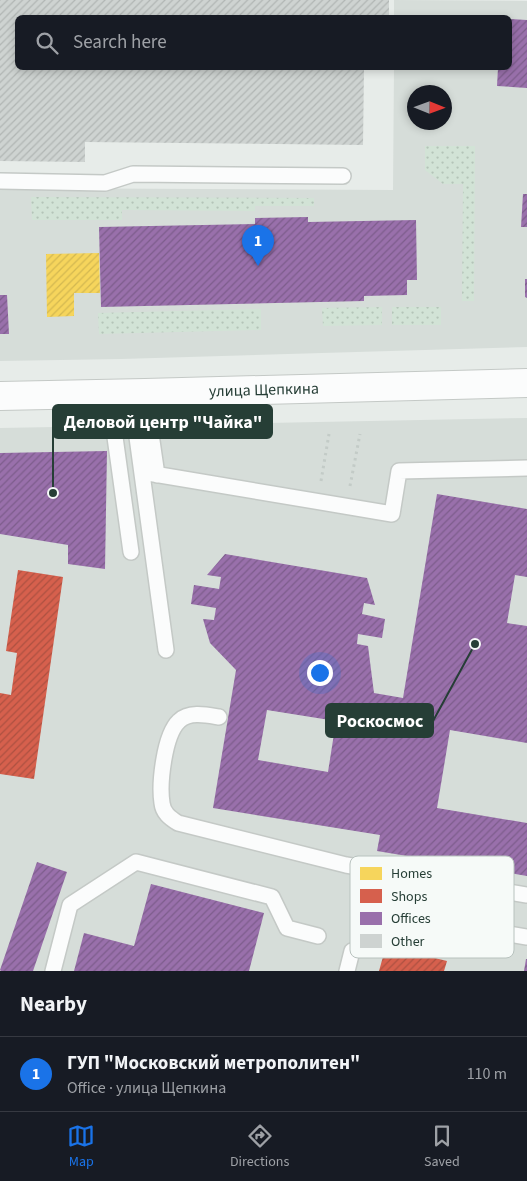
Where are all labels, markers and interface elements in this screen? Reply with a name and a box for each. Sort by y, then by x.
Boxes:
search box [15,15,512,70]
icon: search [33,29,61,57]
text: Search here [73,29,167,56]
north arrow [407,85,452,130]
pin: 1 [242,225,274,266]
street label: улица Щепкина [209,377,319,402]
callout: Деловой центр "Чайка" [53,405,272,438]
text: Деловой центр "Чайка" [64,410,262,435]
your location [307,660,333,686]
callout: Роскосмос [326,704,433,737]
text: Роскосмос [337,709,424,734]
legend [350,856,514,958]
text: Homes [391,864,432,884]
text: Shops [391,887,427,907]
text: Offices [391,909,431,929]
text: Other [391,932,425,952]
text: Nearby [20,989,87,1019]
text: ГУП "Московский метрополитен" [67,1050,360,1077]
text: 1 [32,1063,40,1085]
text: 110 m [467,1063,507,1085]
text: Office · улица Щепкина [67,1077,226,1099]
tab: Map [67,1122,95,1172]
tab: Directions [230,1122,289,1172]
tab: Saved [424,1122,460,1172]

